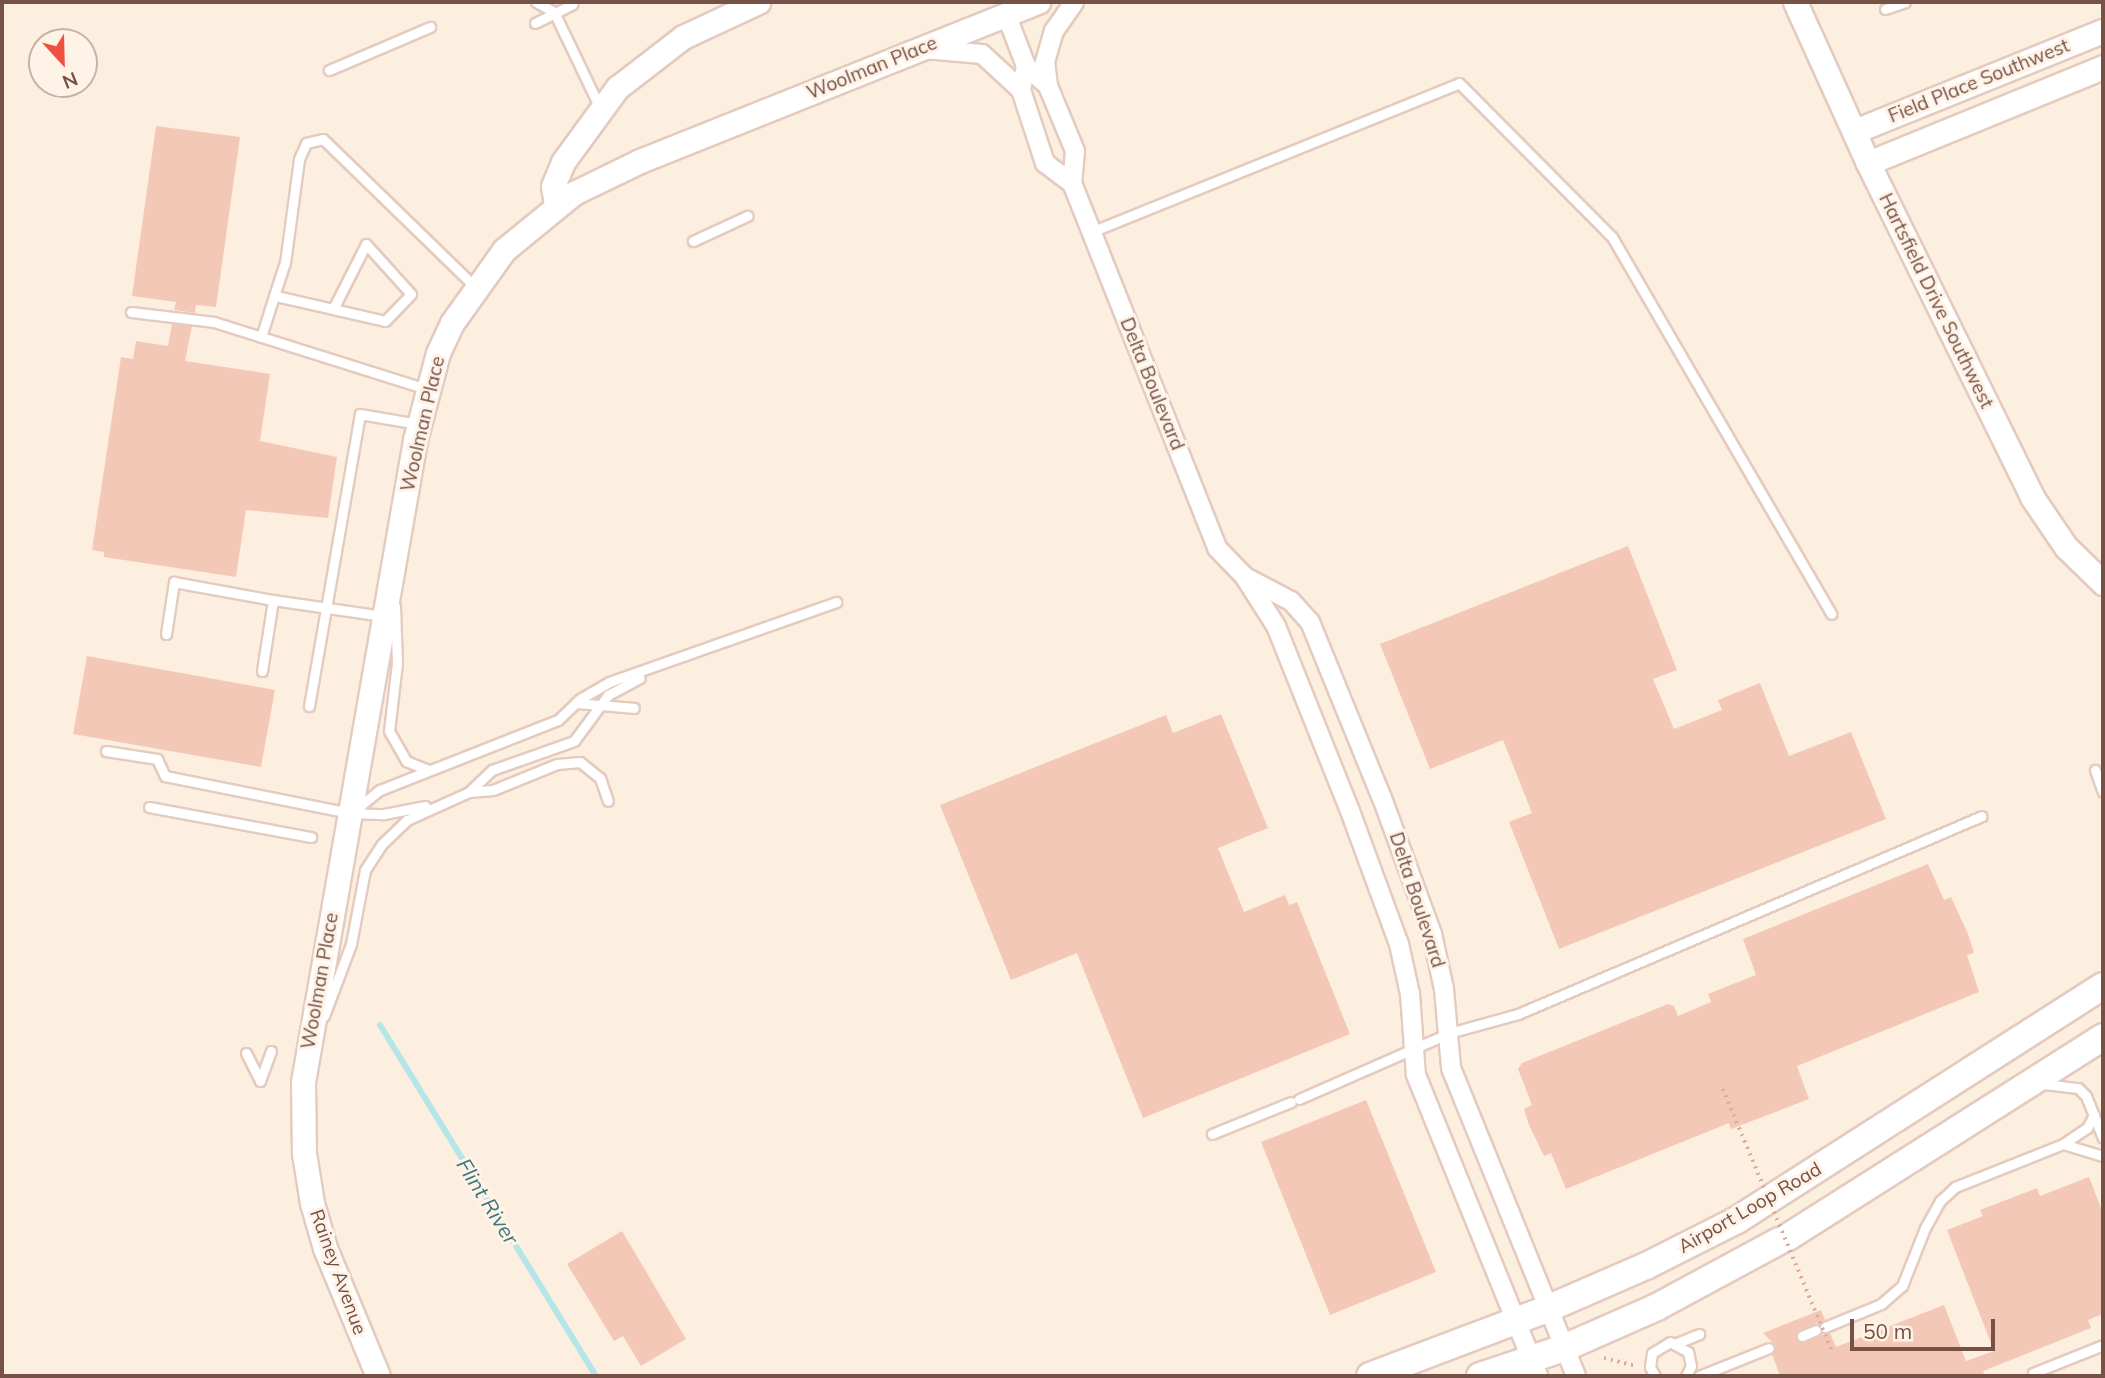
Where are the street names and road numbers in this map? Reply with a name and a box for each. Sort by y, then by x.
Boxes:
street label: Woolman Place [804,32,940,104]
street label: Field Place Southwest [1885,34,2073,128]
street label: Hartsfield Drive Southwest [1874,190,1998,412]
street label: Delta Boulevard [1115,314,1189,454]
street label: Woolman Place [396,354,450,494]
street label: Delta Boulevard [1384,829,1450,971]
street label: Woolman Place [297,911,343,1051]
street label: Airport Loop Road [1674,1158,1826,1258]
street label: Rainey Avenue [305,1206,371,1338]

